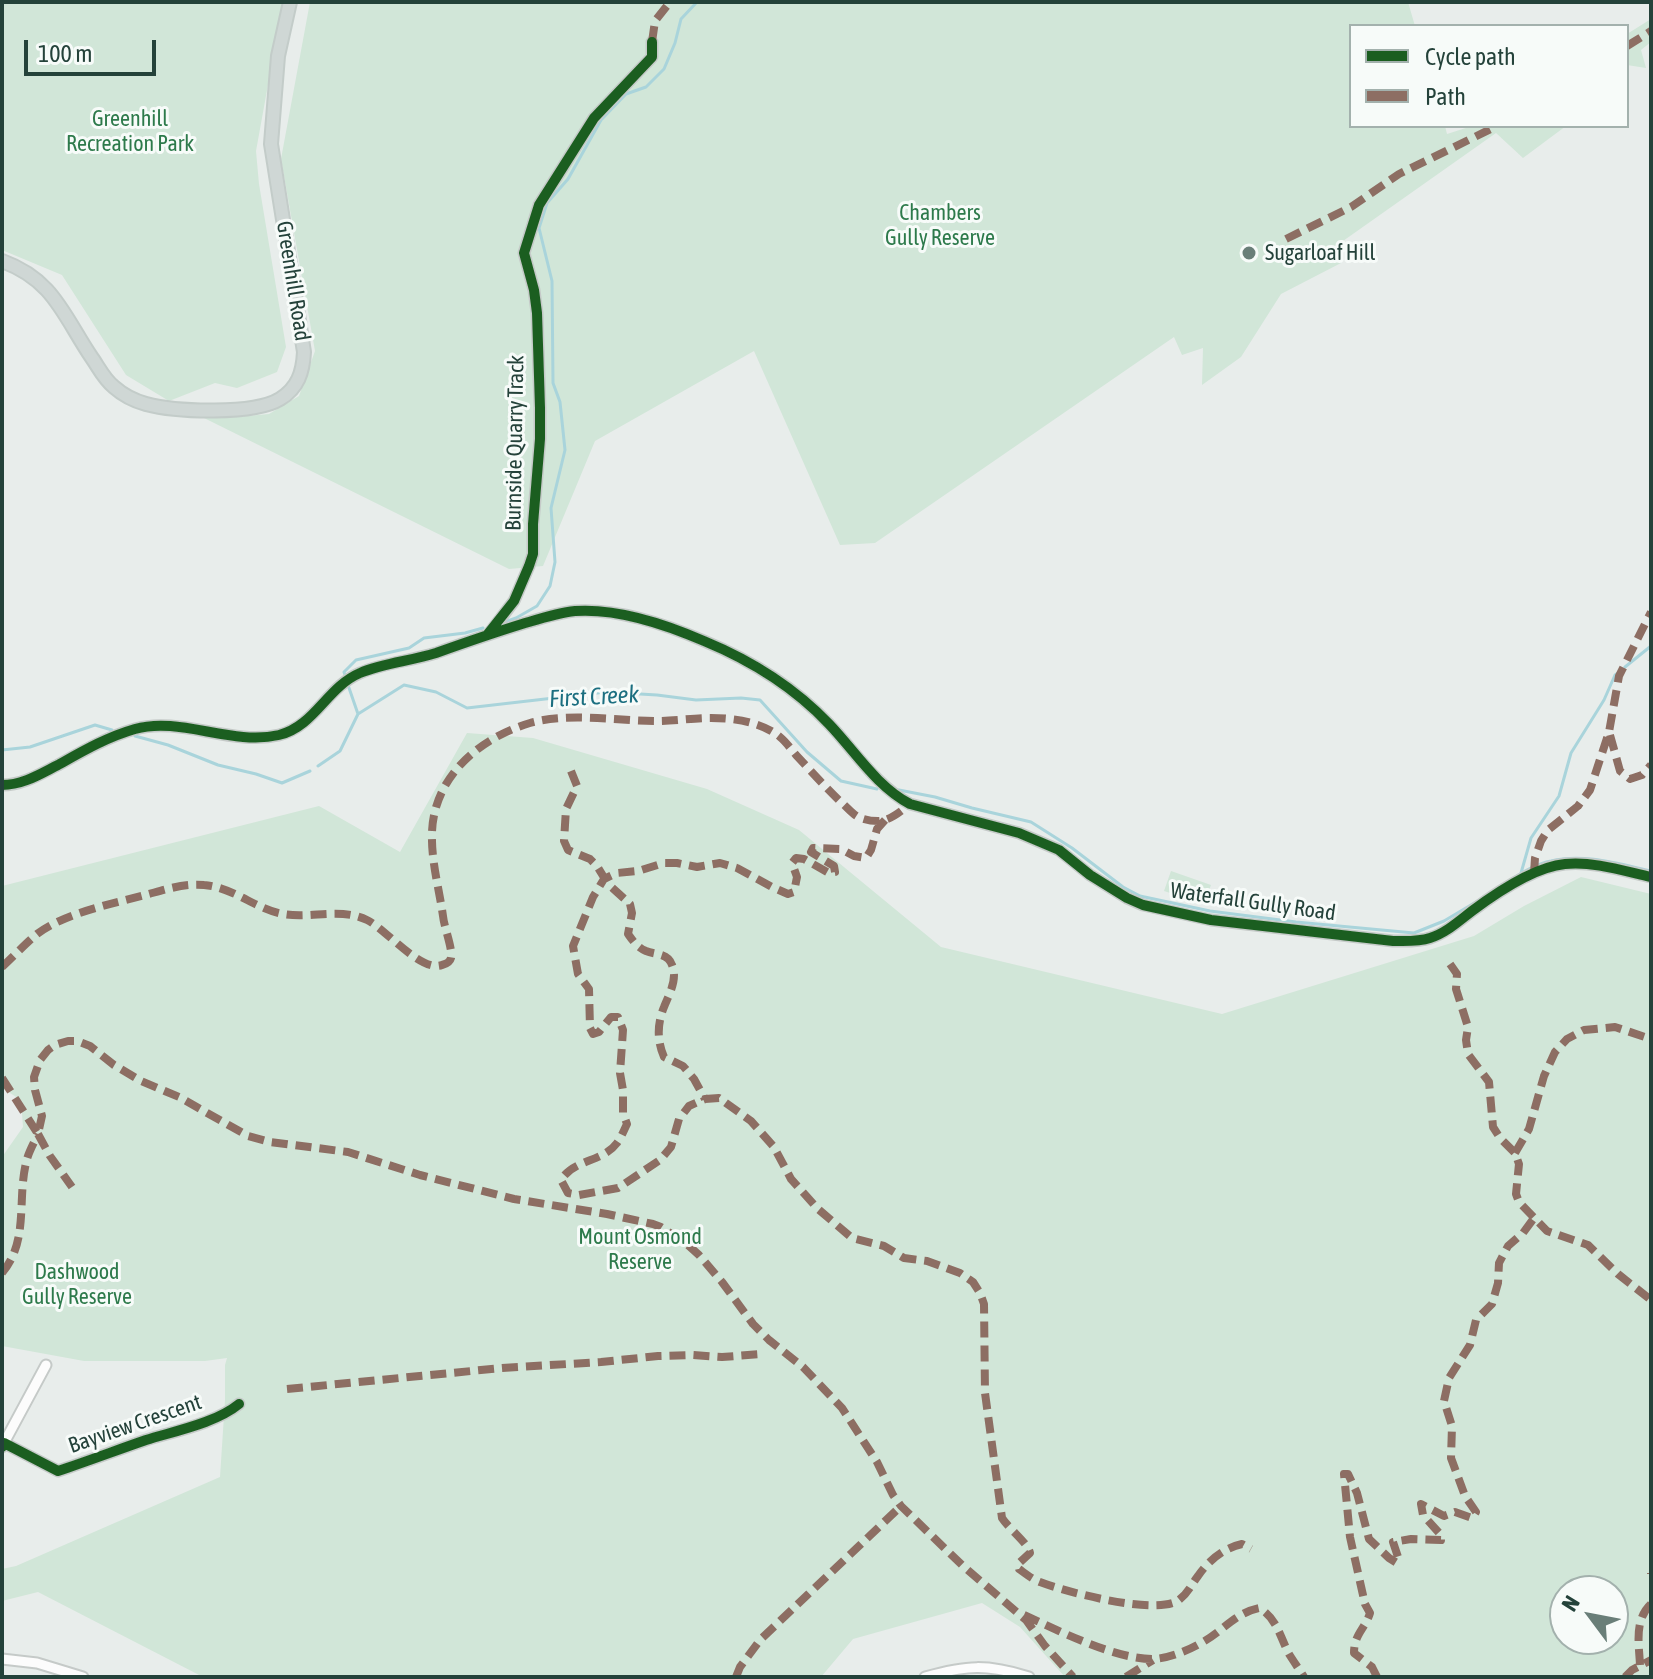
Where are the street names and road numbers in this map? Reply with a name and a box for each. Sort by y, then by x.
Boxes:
street label: Greenhill Road [270,219,316,343]
street label: Burnside Quarry Track [500,355,530,531]
street label: Waterfall Gully Road [1169,877,1337,927]
street label: Bayview Crescent [65,1389,205,1459]

